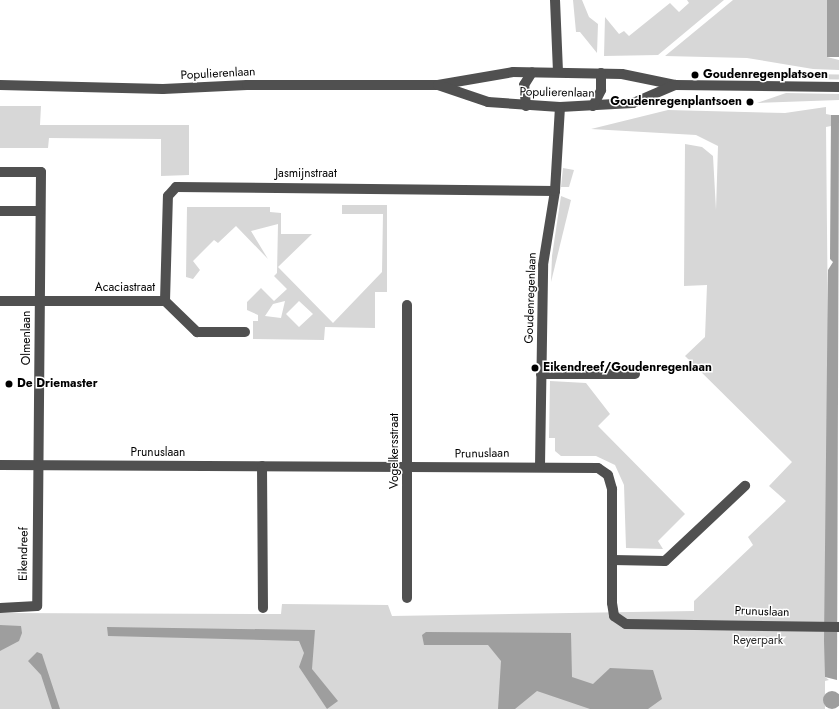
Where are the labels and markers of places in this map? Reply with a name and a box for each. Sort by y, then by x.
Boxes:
place label: Goudenregenplatsoen [703,68,828,82]
marker: Goudenregenplatsoen [690,70,700,80]
place label: Goudenregenplantsoen [610,95,742,109]
marker: Goudenregenplantsoen [745,97,755,107]
place label: Eikendreef/Goudenregenlaan [543,361,712,375]
marker: Eikendreef/Goudenregenlaan [530,363,540,373]
place label: De Driemaster [17,377,98,391]
marker: De Driemaster [4,379,14,389]

